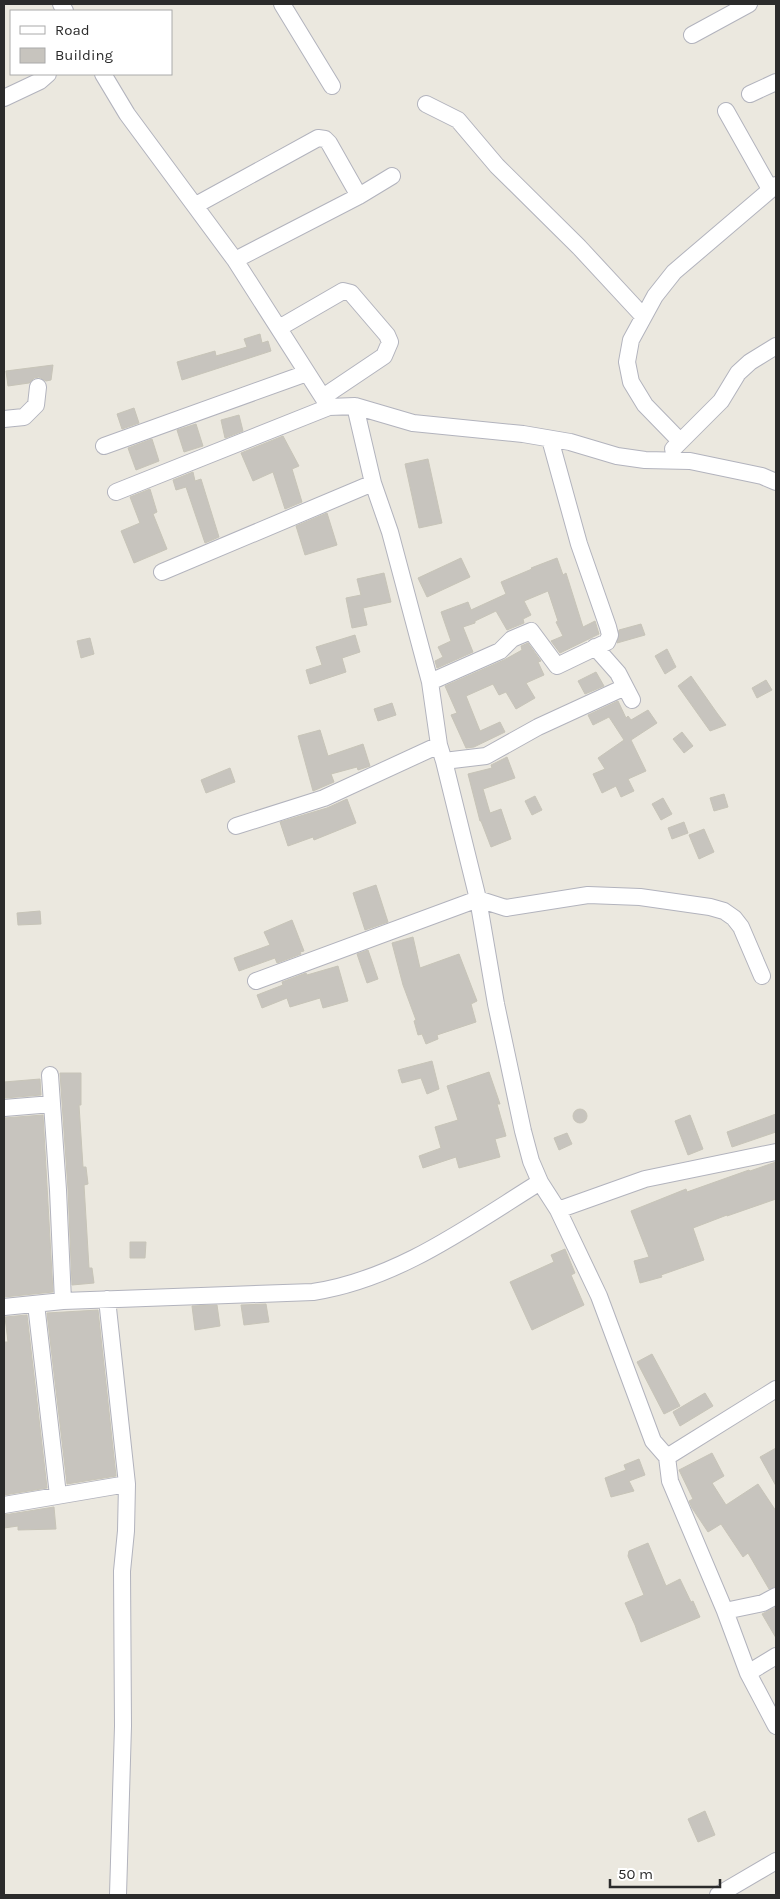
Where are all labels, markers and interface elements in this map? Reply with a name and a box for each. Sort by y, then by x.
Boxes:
legend [10,10,172,75]
text: Road [55,21,90,39]
text: Building [55,46,113,64]
scale bar [610,1856,720,1888]
text: 50 m [618,1865,653,1883]

